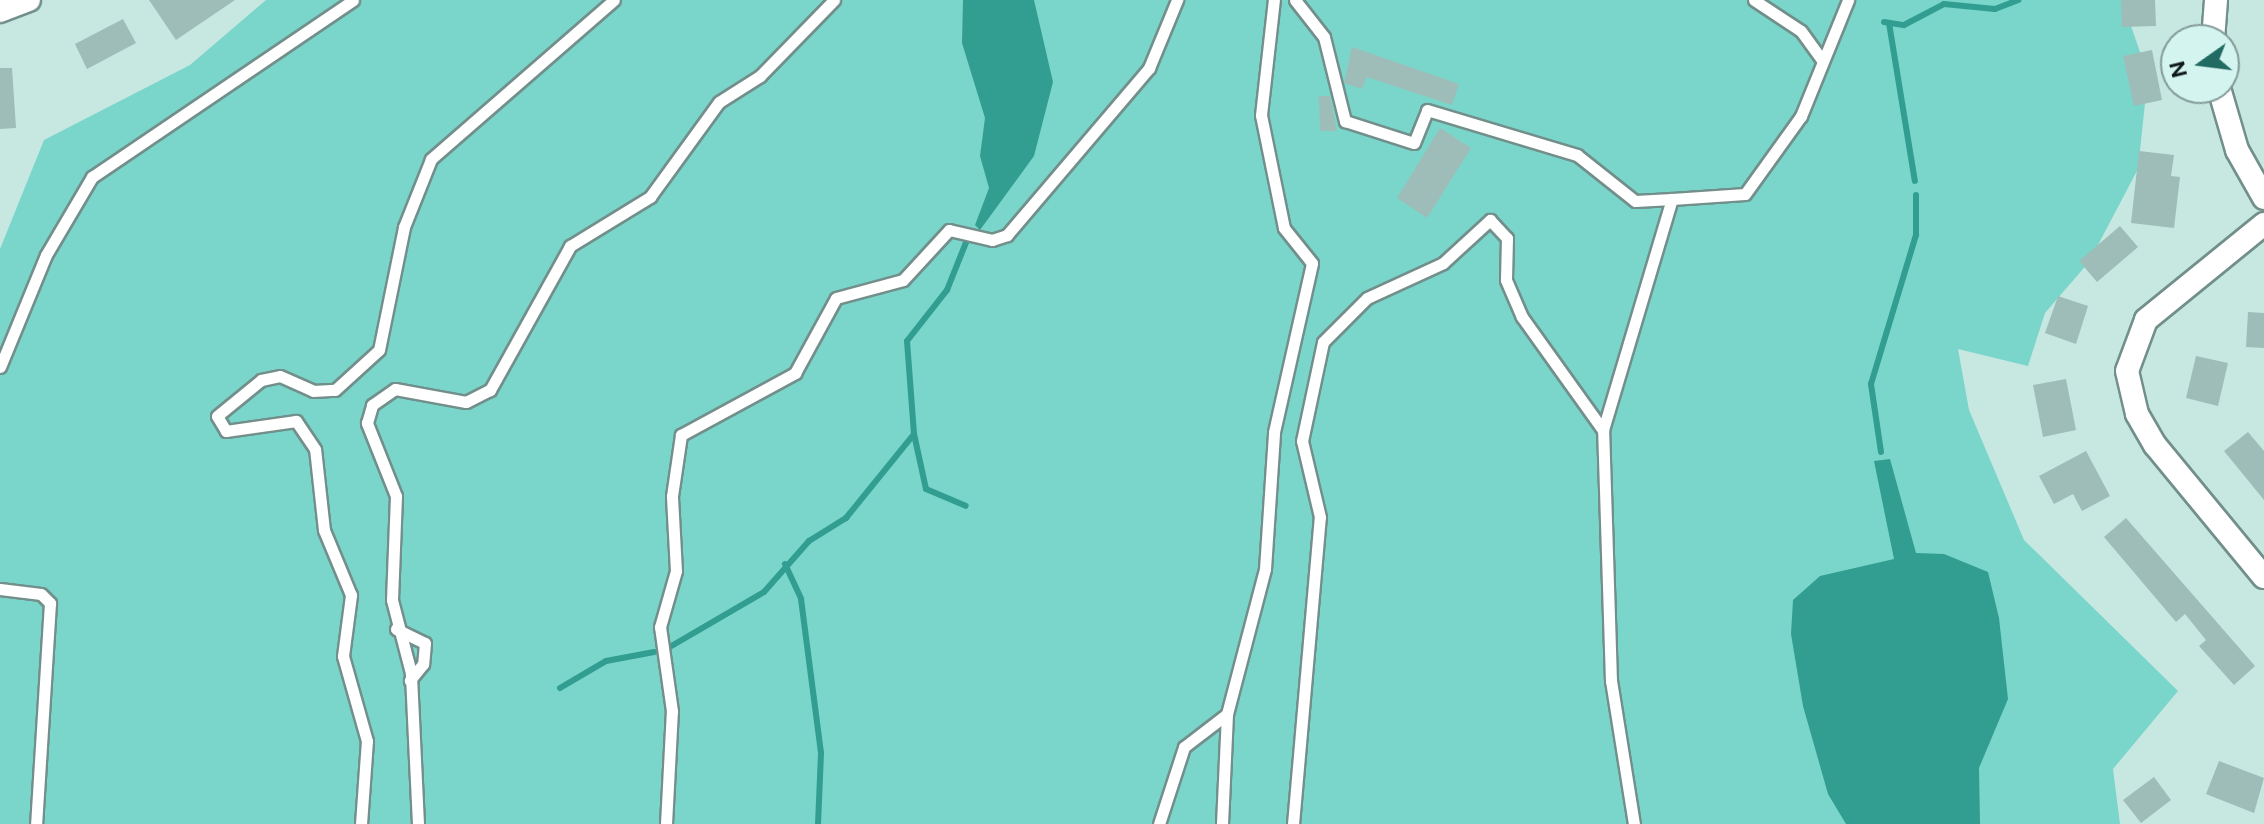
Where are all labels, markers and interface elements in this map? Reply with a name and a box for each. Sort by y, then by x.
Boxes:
north arrow [2160,24,2240,104]
text: N [2162,58,2194,81]

